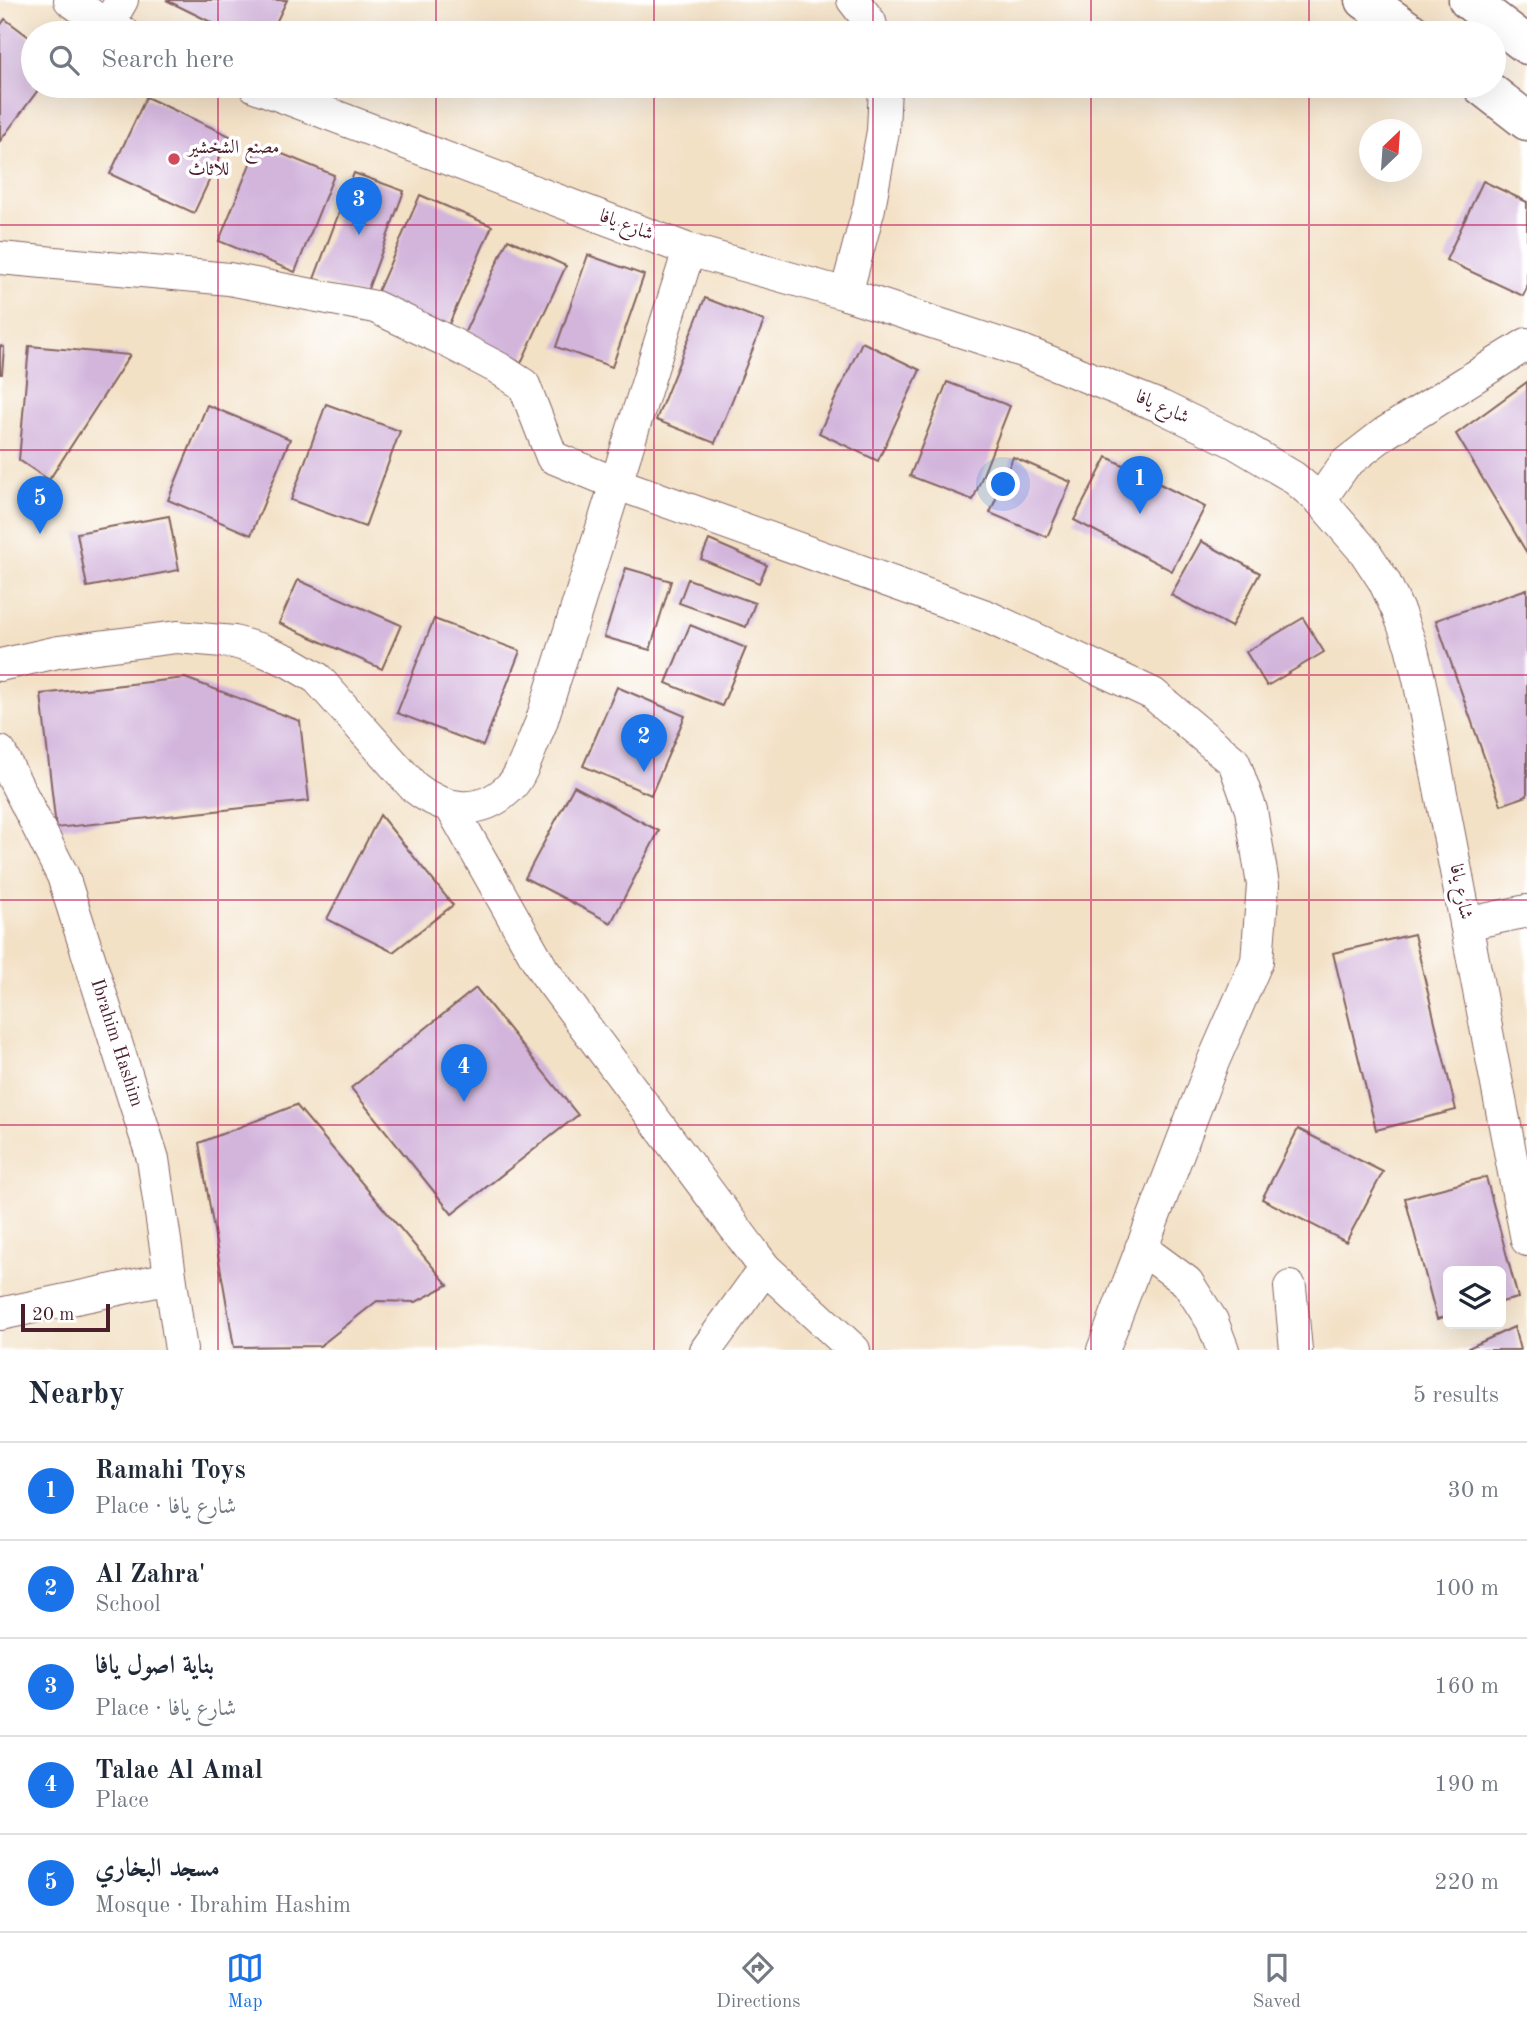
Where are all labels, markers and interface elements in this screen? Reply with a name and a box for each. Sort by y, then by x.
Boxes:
search box [21,21,1506,98]
icon: search [45,41,83,79]
text: Search here [101,47,234,73]
north arrow [1359,119,1422,182]
place label: مصنع الشخشير للاثاث [186,139,280,180]
marker: مصنع الشخشير للاثاث [166,151,182,167]
pin: 3 [336,177,382,235]
street label: شارع يافا [595,207,656,249]
street label: شارع يافا [1131,388,1192,432]
pin: 1 [1117,456,1163,514]
your location [986,467,1020,501]
pin: 5 [17,476,63,534]
pin: 2 [621,714,667,772]
street label: شارع يافا [1441,863,1475,922]
street label: Ibrahim Hashim [86,977,146,1109]
pin: 4 [441,1044,487,1102]
map controls [1443,1266,1506,1329]
button: layers [1443,1266,1506,1329]
scale bar [21,1301,110,1333]
text: 20 m [32,1306,74,1325]
text: Nearby [28,1380,125,1410]
text: 5 results [1413,1384,1499,1407]
text: Ramahi Toys [95,1458,246,1484]
text: 1 [44,1479,58,1502]
text: 30 m [1448,1479,1499,1502]
text: Place · شارع يافا [95,1495,236,1518]
text: Al Zahra' [95,1562,205,1588]
text: 2 [44,1577,58,1600]
text: 100 m [1434,1577,1499,1600]
text: School [95,1593,161,1616]
text: بناية اصول يافا [95,1653,214,1679]
text: 3 [44,1675,58,1698]
text: 160 m [1434,1675,1499,1698]
text: Place · شارع يافا [95,1697,236,1720]
text: Talae Al Amal [95,1758,263,1784]
text: 4 [44,1773,58,1796]
text: 190 m [1434,1773,1499,1796]
text: Place [95,1789,149,1812]
text: مسجد البخاري [95,1856,220,1882]
text: 5 [44,1871,58,1894]
text: 220 m [1434,1871,1499,1894]
text: Mosque · Ibrahim Hashim [95,1894,351,1917]
tab: Map [226,1949,264,2014]
tab: Directions [716,1949,801,2014]
tab: Saved [1253,1949,1301,2014]

